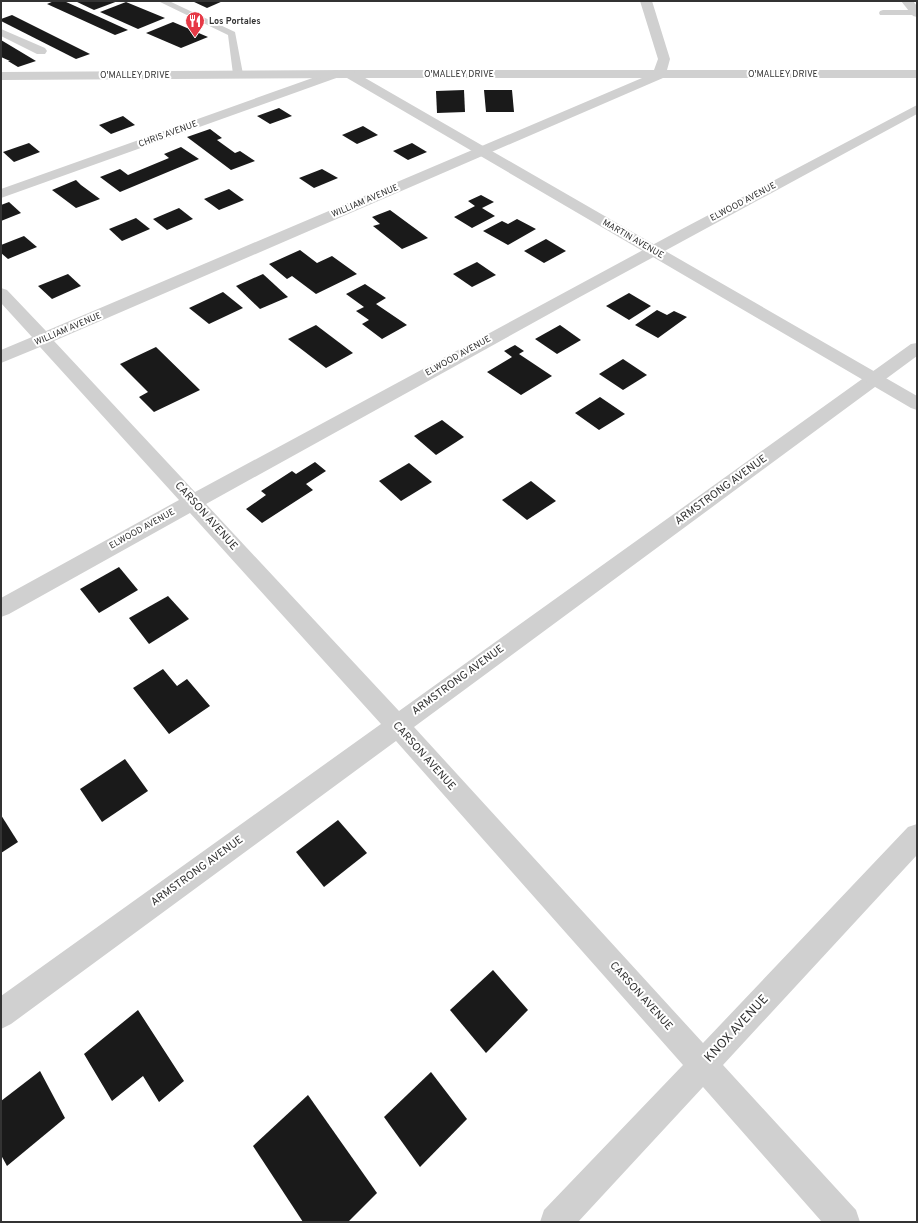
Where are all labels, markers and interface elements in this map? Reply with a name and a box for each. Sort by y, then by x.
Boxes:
restaurant icon: Los Portales [184,10,206,38]
place label: Los Portales [209,16,261,27]
street label: O'MALLEY DRIVE [424,69,494,80]
street label: O'MALLEY DRIVE [748,69,818,80]
street label: O'MALLEY DRIVE [100,70,170,81]
street label: CHRIS AVENUE [137,118,199,150]
street label: ELWOOD AVENUE [708,180,778,224]
street label: WILLIAM AVENUE [330,182,400,220]
street label: MARTIN AVENUE [600,217,666,261]
street label: WILLIAM AVENUE [33,310,103,348]
street label: ELWOOD AVENUE [423,333,493,379]
street label: ARMSTRONG AVENUE [672,452,770,528]
street label: CARSON AVENUE [171,479,241,553]
street label: ELWOOD AVENUE [107,506,177,552]
street label: ARMSTRONG AVENUE [409,642,507,718]
street label: CARSON AVENUE [389,719,459,793]
street label: ARMSTRONG AVENUE [148,833,246,909]
street label: CARSON AVENUE [606,959,676,1033]
street label: KNOX AVENUE [702,992,772,1066]

